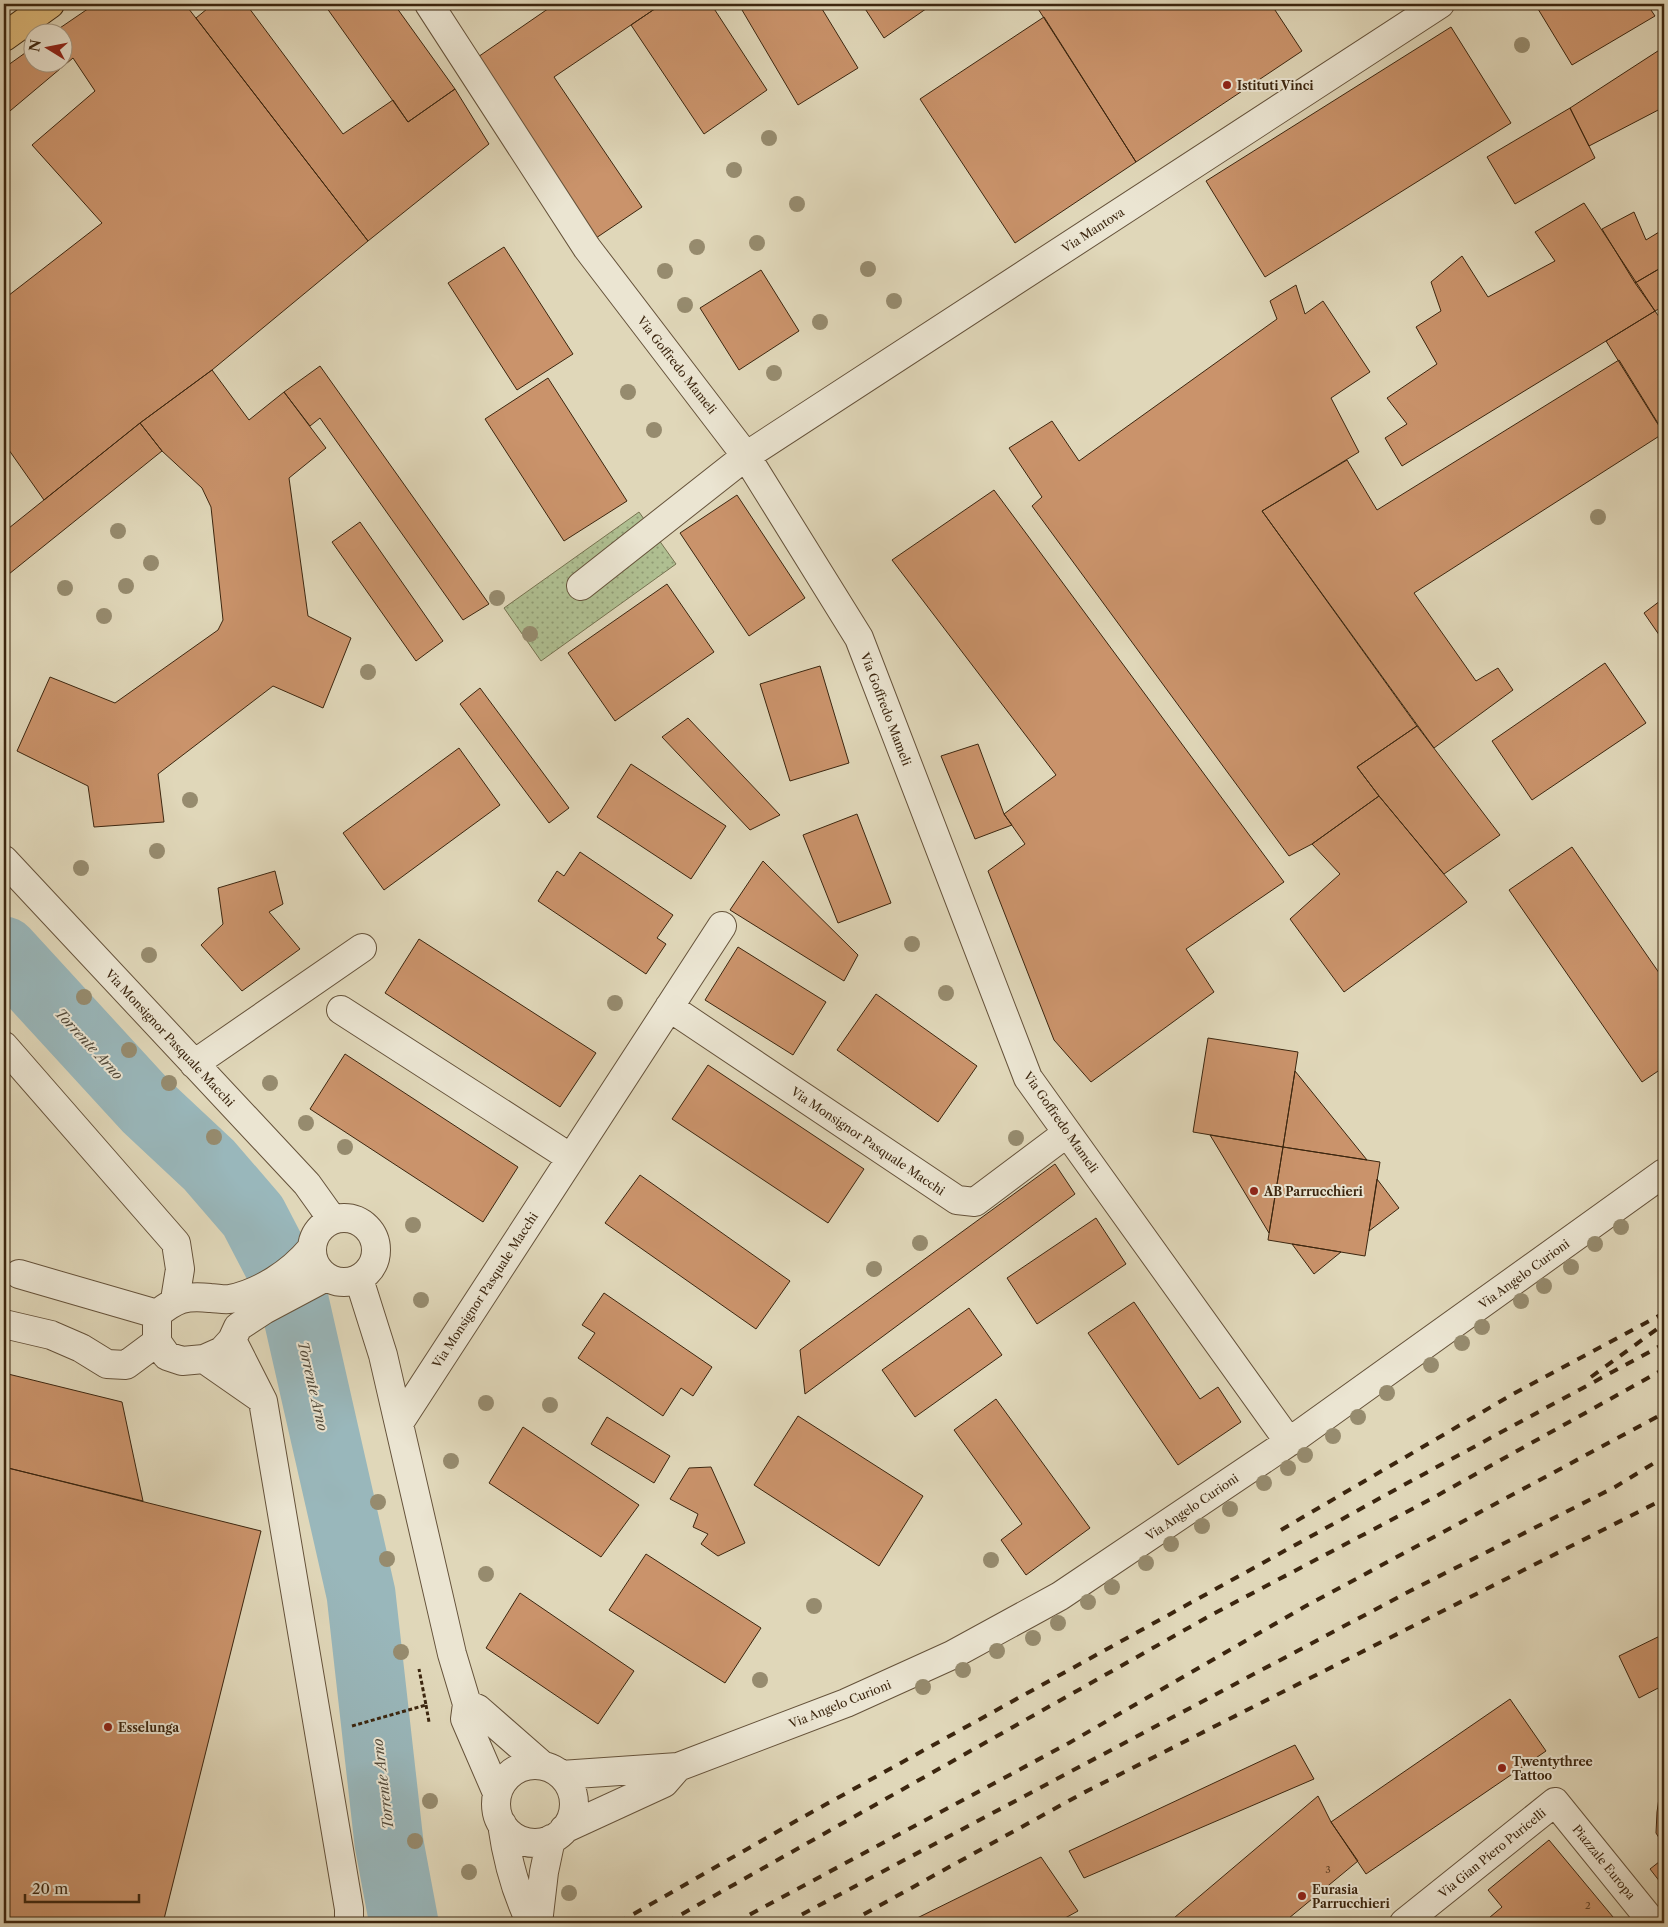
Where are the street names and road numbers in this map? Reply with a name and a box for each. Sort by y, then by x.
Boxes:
street label: Via Mantova [1058,204,1128,256]
street label: Via Goffredo Mameli [634,312,720,417]
street label: Via Goffredo Mameli [857,649,915,768]
street label: Via Monsignor Pasquale Macchi [102,965,238,1110]
street label: Via Goffredo Mameli [1020,1068,1102,1176]
street label: Via Monsignor Pasquale Macchi [787,1083,948,1198]
street label: Via Monsignor Pasquale Macchi [429,1209,541,1371]
street label: Via Angelo Curioni [1475,1236,1573,1313]
street label: Via Angelo Curioni [1142,1470,1241,1544]
street label: Via Angelo Curioni [786,1677,893,1732]
street label: Via Gian Piero Puricelli [1435,1805,1549,1902]
street label: Piazzale Europa [1569,1822,1639,1903]

